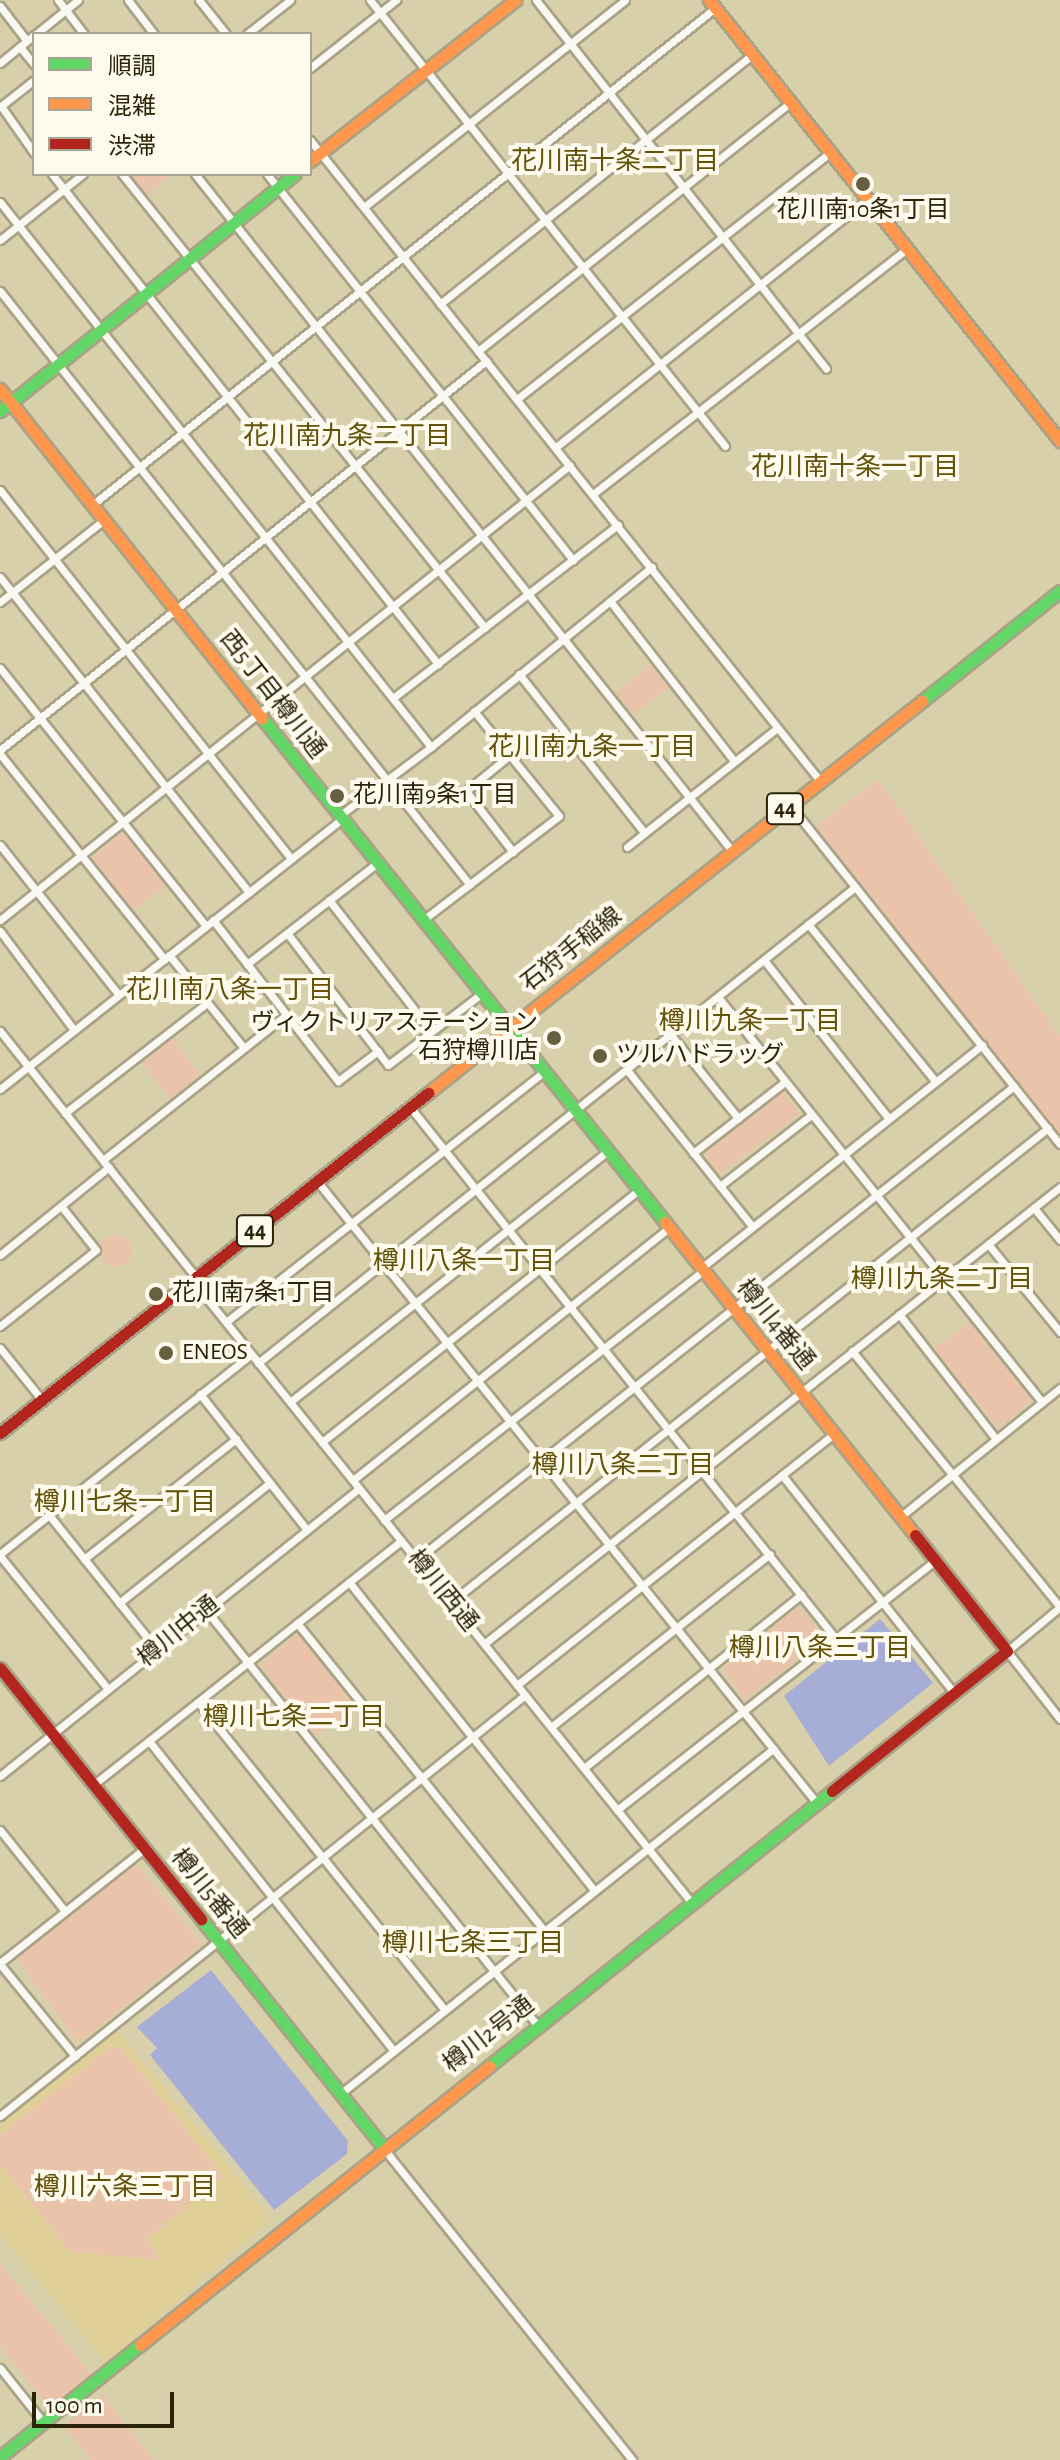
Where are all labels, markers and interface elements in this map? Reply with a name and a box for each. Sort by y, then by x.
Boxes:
legend [32,32,312,176]
text: 順調 [108,55,156,79]
text: 混雑 [108,95,156,119]
text: 渋滞 [108,135,156,159]
district label: 花川南十条二丁目 [511,146,719,178]
marker: 花川南10条1丁目 [854,175,872,193]
place label: 花川南10条1丁目 [776,197,950,225]
district label: 花川南九条二丁目 [243,421,451,453]
district label: 花川南十条一丁目 [751,452,959,484]
street label: 西5丁目樽川通 [213,625,331,765]
district label: 花川南九条一丁目 [488,732,696,764]
place label: 花川南9条1丁目 [353,782,517,810]
marker: 花川南9条1丁目 [328,787,346,805]
road number: 44 [765,791,805,827]
street label: 石狩手稲線 [516,902,628,998]
district label: 花川南八条一丁目 [126,975,334,1007]
district label: 樽川九条一丁目 [659,1006,841,1038]
place label: ヴィクトリアステーション 石狩樽川店 [250,1010,538,1066]
marker: ヴィクトリアステーション 石狩樽川店 [545,1029,563,1047]
place label: ツルハドラッグ [616,1042,784,1070]
marker: ツルハドラッグ [591,1047,609,1065]
road number: 44 [235,1213,275,1249]
district label: 樽川八条一丁目 [373,1246,555,1278]
district label: 樽川九条二丁目 [851,1264,1033,1296]
street label: 樽川4番通 [730,1274,820,1376]
place label: 花川南7条1丁目 [172,1280,334,1308]
marker: 花川南7条1丁目 [147,1285,165,1303]
place label: ENEOS [182,1339,248,1367]
marker: ENEOS [157,1344,175,1362]
district label: 樽川八条二丁目 [532,1450,714,1482]
district label: 樽川七条一丁目 [34,1487,216,1519]
street label: 樽川西通 [401,1545,483,1637]
street label: 樽川中通 [133,1591,225,1673]
district label: 樽川八条三丁目 [729,1633,911,1665]
district label: 樽川七条二丁目 [203,1702,385,1734]
street label: 樽川5番通 [164,1844,254,1944]
district label: 樽川七条三丁目 [382,1928,564,1960]
street label: 樽川2号通 [438,1991,540,2079]
district label: 樽川六条三丁目 [34,2172,216,2204]
scale bar [36,2376,178,2426]
text: 100 m [46,2394,103,2418]

